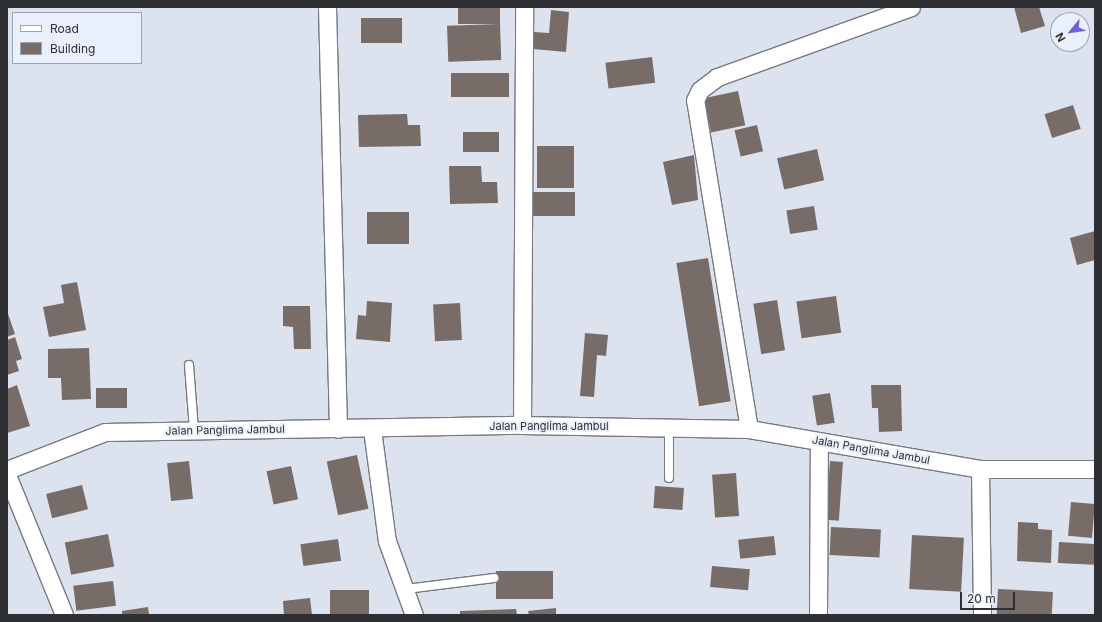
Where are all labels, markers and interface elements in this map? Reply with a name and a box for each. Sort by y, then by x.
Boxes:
legend [12,12,142,64]
north arrow [1050,12,1090,52]
text: Road [50,21,79,36]
text: N [1052,30,1069,44]
text: Building [50,41,95,56]
street label: Jalan Panglima Jambul [489,419,609,433]
street label: Jalan Panglima Jambul [165,422,285,438]
street label: Jalan Panglima Jambul [811,433,931,467]
scale bar [962,584,1017,610]
text: 20 m [967,591,996,606]

